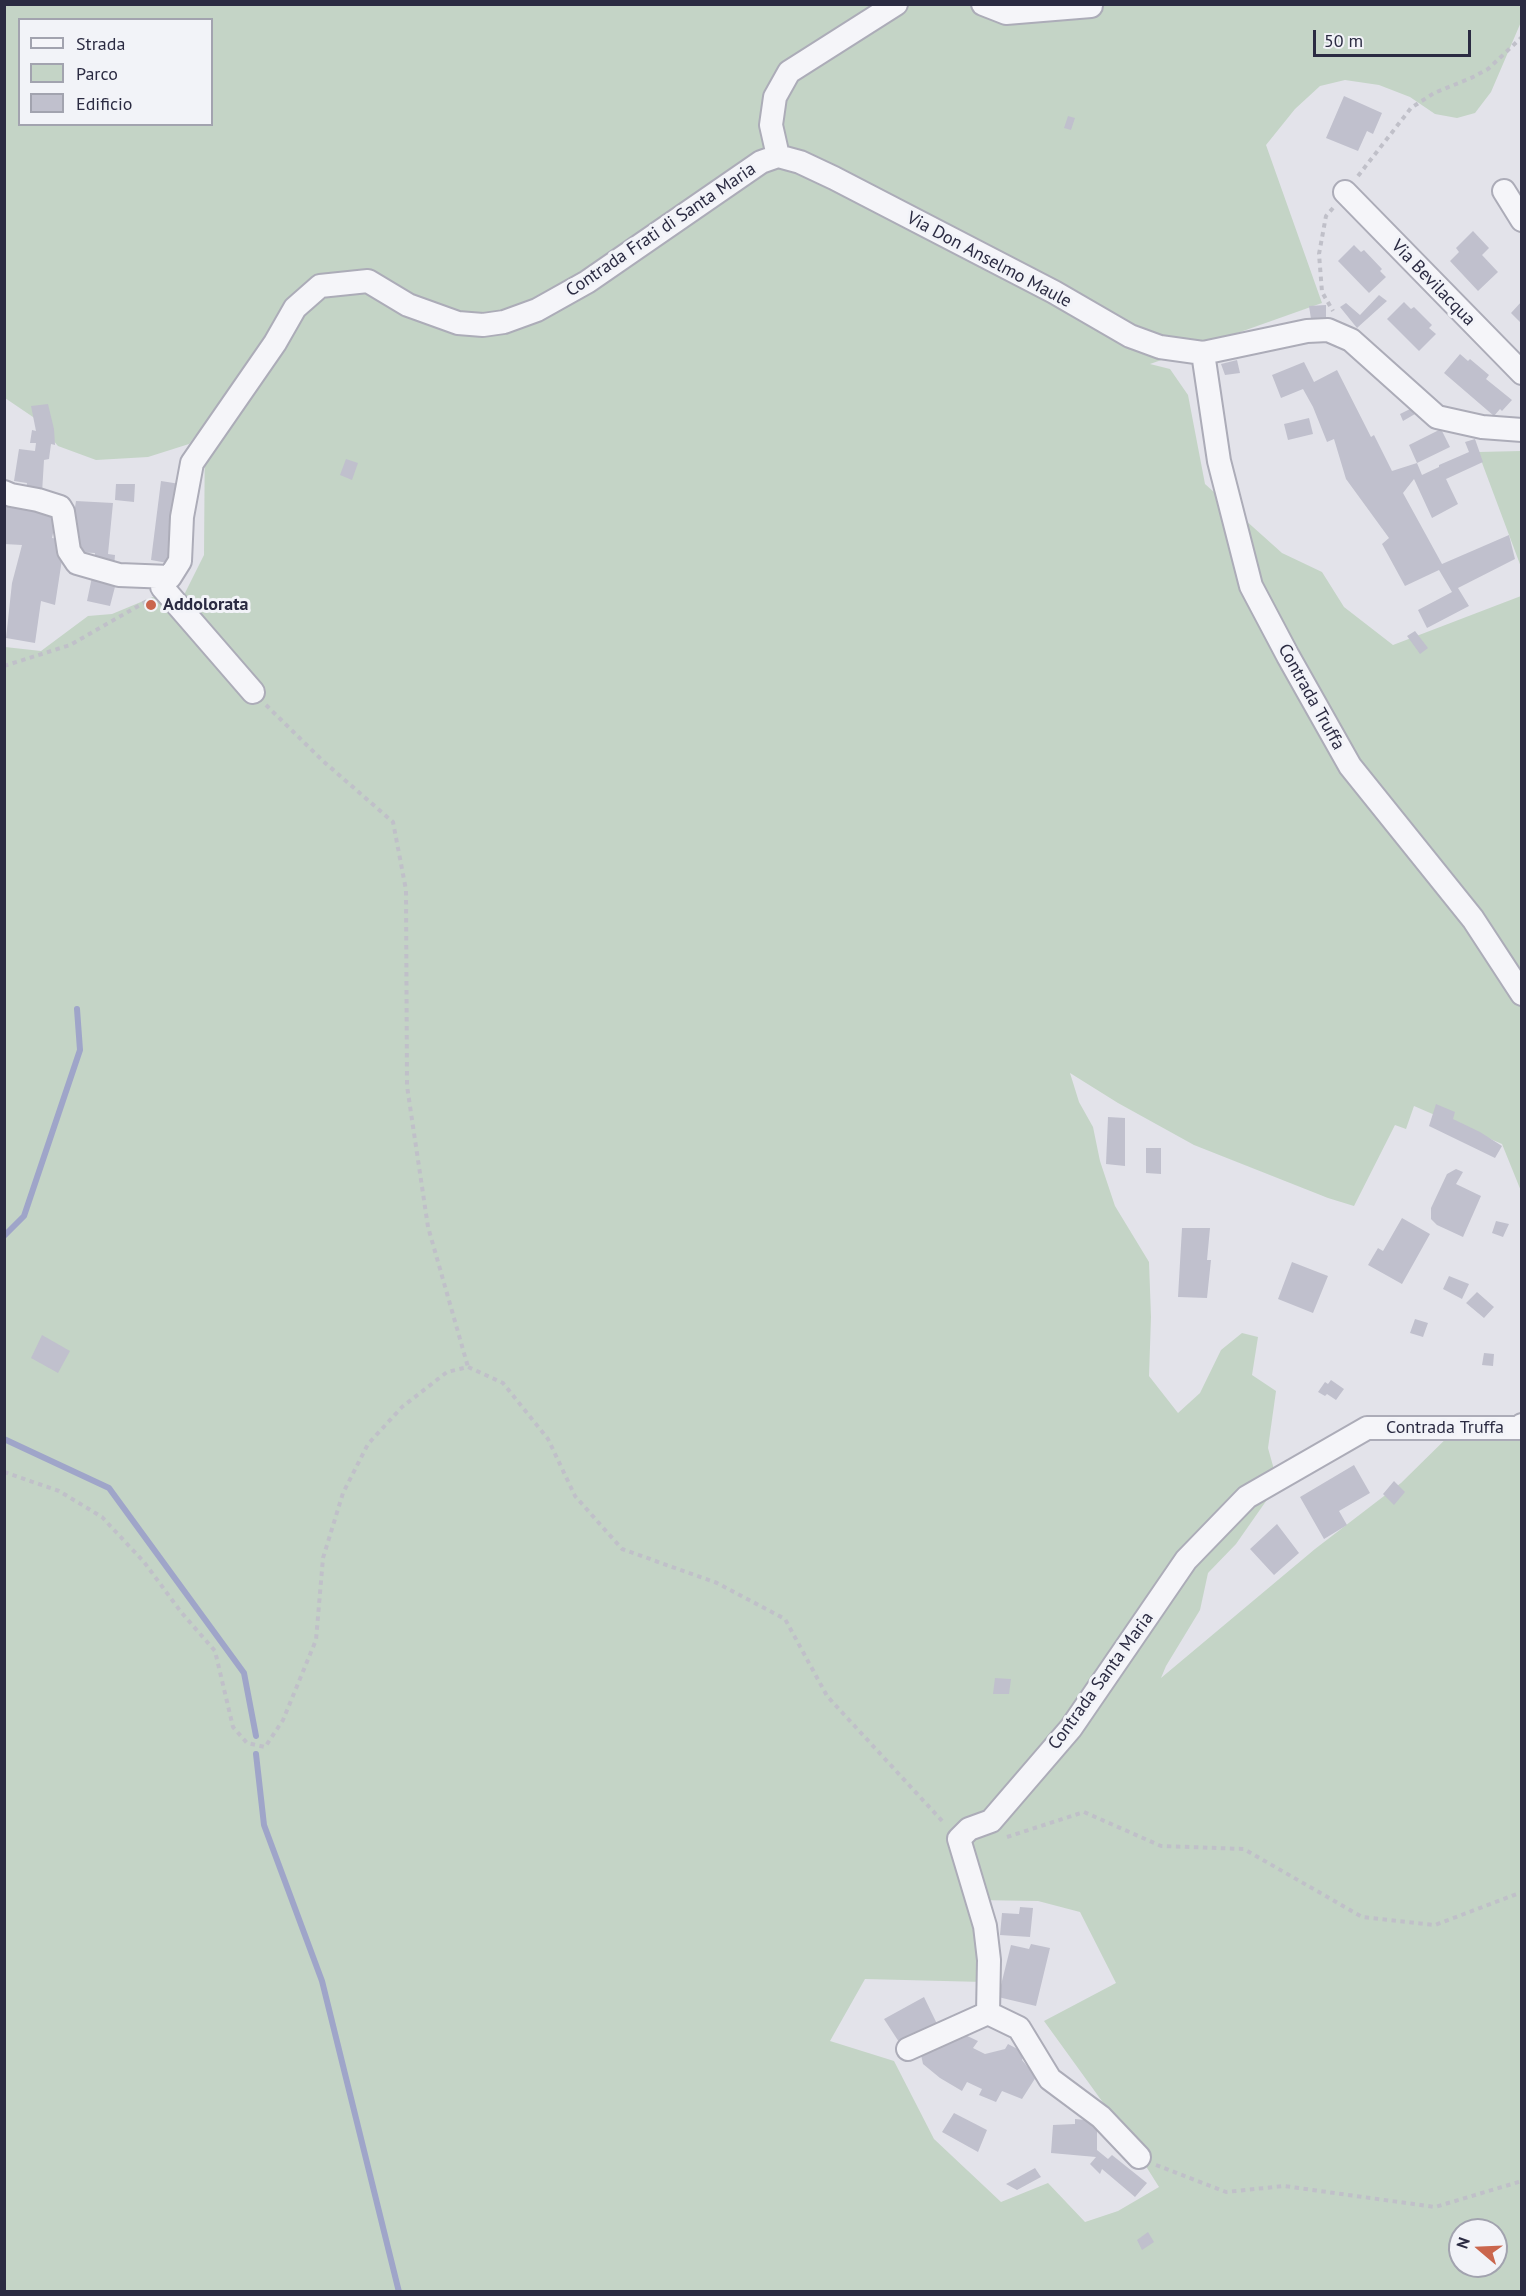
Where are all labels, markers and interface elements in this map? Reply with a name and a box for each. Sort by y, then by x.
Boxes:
legend [18,18,213,126]
scale bar [1316,18,1474,56]
text: 50 m [1324,29,1363,52]
text: Strada [76,32,125,55]
text: Parco [76,62,118,85]
text: Edificio [76,92,132,115]
street label: Contrada Frati di Santa Maria [562,158,760,302]
street label: Via Don Anselmo Maule [903,207,1075,313]
street label: Via Bevilacqua [1386,235,1480,331]
place label: Addolorata [163,594,248,616]
marker: Addolorata [144,598,158,612]
street label: Contrada Truffa [1273,640,1349,754]
street label: Contrada Truffa [1386,1417,1504,1439]
street label: Contrada Santa Maria [1044,1608,1158,1754]
north arrow [1448,2218,1508,2278]
text: N [1452,2235,1474,2251]

